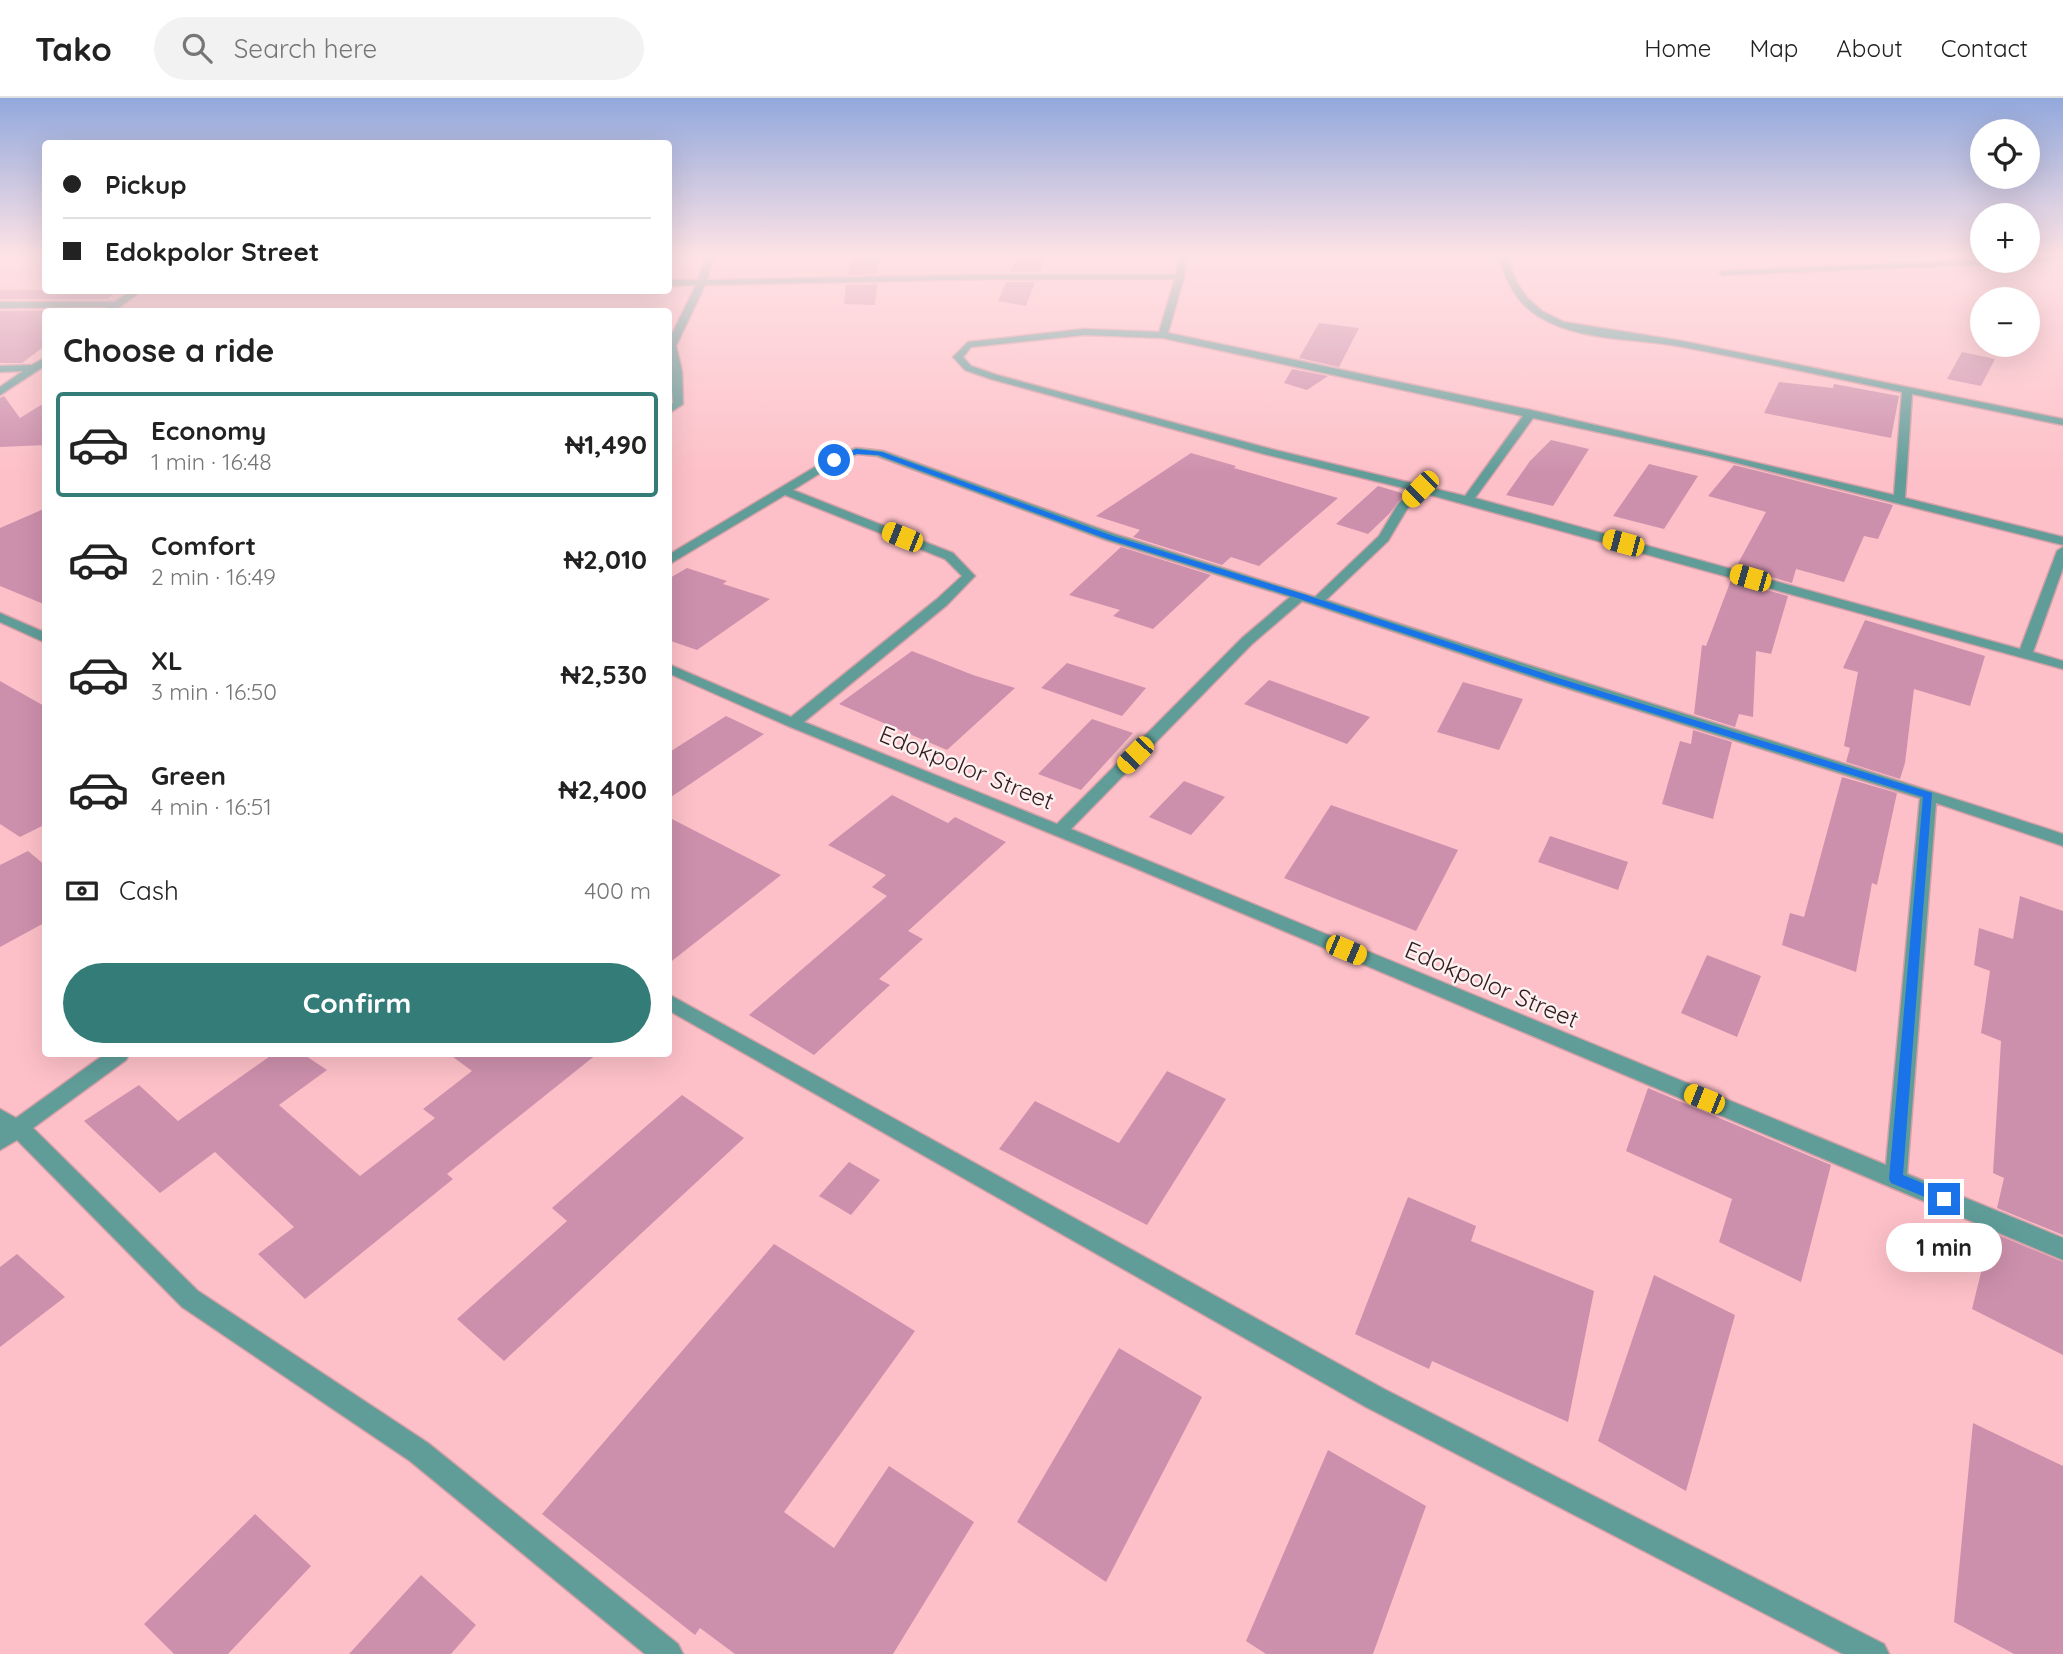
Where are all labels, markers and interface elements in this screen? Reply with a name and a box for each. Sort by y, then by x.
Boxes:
search box [154,17,644,80]
text: Tako [35,28,112,69]
icon: search [178,29,216,67]
text: Search here [234,32,377,65]
text: Home [1644,33,1711,63]
text: Map [1749,33,1798,63]
text: About [1836,33,1903,63]
text: Contact [1941,33,2028,63]
map controls [1970,119,2040,357]
button: locate [1970,119,2040,189]
text: Pickup [105,168,187,201]
button: + [1970,203,2040,273]
text: Edokpolor Street [105,235,319,268]
button: − [1970,287,2040,357]
text: Choose a ride [63,330,275,370]
icon: car [67,413,130,476]
text: Economy [151,414,266,447]
text: ₦1,490 [565,428,647,461]
route start [818,444,850,476]
text: 1 min · 16:48 [151,447,272,476]
car [1398,467,1443,511]
car [879,519,926,555]
car [1600,527,1647,559]
icon: car [67,528,130,591]
text: Comfort [151,529,256,562]
text: ₦2,010 [564,543,647,576]
text: 2 min · 16:49 [151,562,276,591]
car [1727,562,1774,594]
icon: car [67,643,130,706]
text: XL [151,644,183,677]
text: ₦2,530 [561,658,647,691]
text: 3 min · 16:50 [151,677,277,706]
street label: Edokpolor Street [875,718,1059,816]
car [1113,733,1158,777]
icon: car [67,758,130,821]
text: Green [151,759,226,792]
text: ₦2,400 [559,773,647,806]
text: 4 min · 16:51 [151,792,272,821]
icon: cash [63,872,101,910]
text: Cash [119,874,179,907]
text: 400 m [584,876,651,905]
car [1323,932,1370,968]
street label: Edokpolor Street [1401,934,1583,1034]
button: Confirm [63,963,651,1043]
car [1681,1081,1728,1117]
route end [1928,1183,1960,1215]
callout: 1 min [1886,1224,2002,1272]
text: 1 min [1916,1233,1972,1262]

